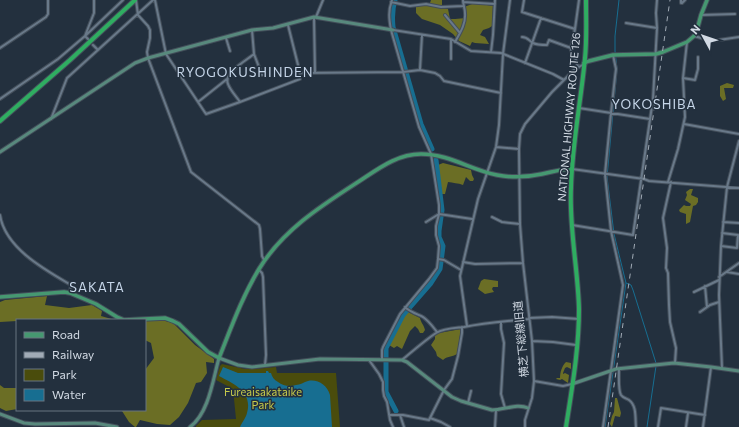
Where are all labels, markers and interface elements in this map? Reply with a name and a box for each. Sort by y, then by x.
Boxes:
north arrow [683,16,723,56]
text: N [687,22,703,37]
street label: NATIONAL HIGHWAY ROUTE 126 [555,32,582,202]
district label: RYOGOKUSHINDEN [176,64,314,80]
district label: YOKOSHIBA [612,96,696,112]
district label: SAKATA [69,279,125,295]
street label: 横芝下総線旧道 [511,300,530,378]
legend [16,319,146,411]
text: Road [52,327,80,341]
text: Railway [52,347,94,361]
text: Park [52,367,78,381]
park label: Fureaisakataike Park [224,385,302,411]
text: Water [52,387,86,401]

